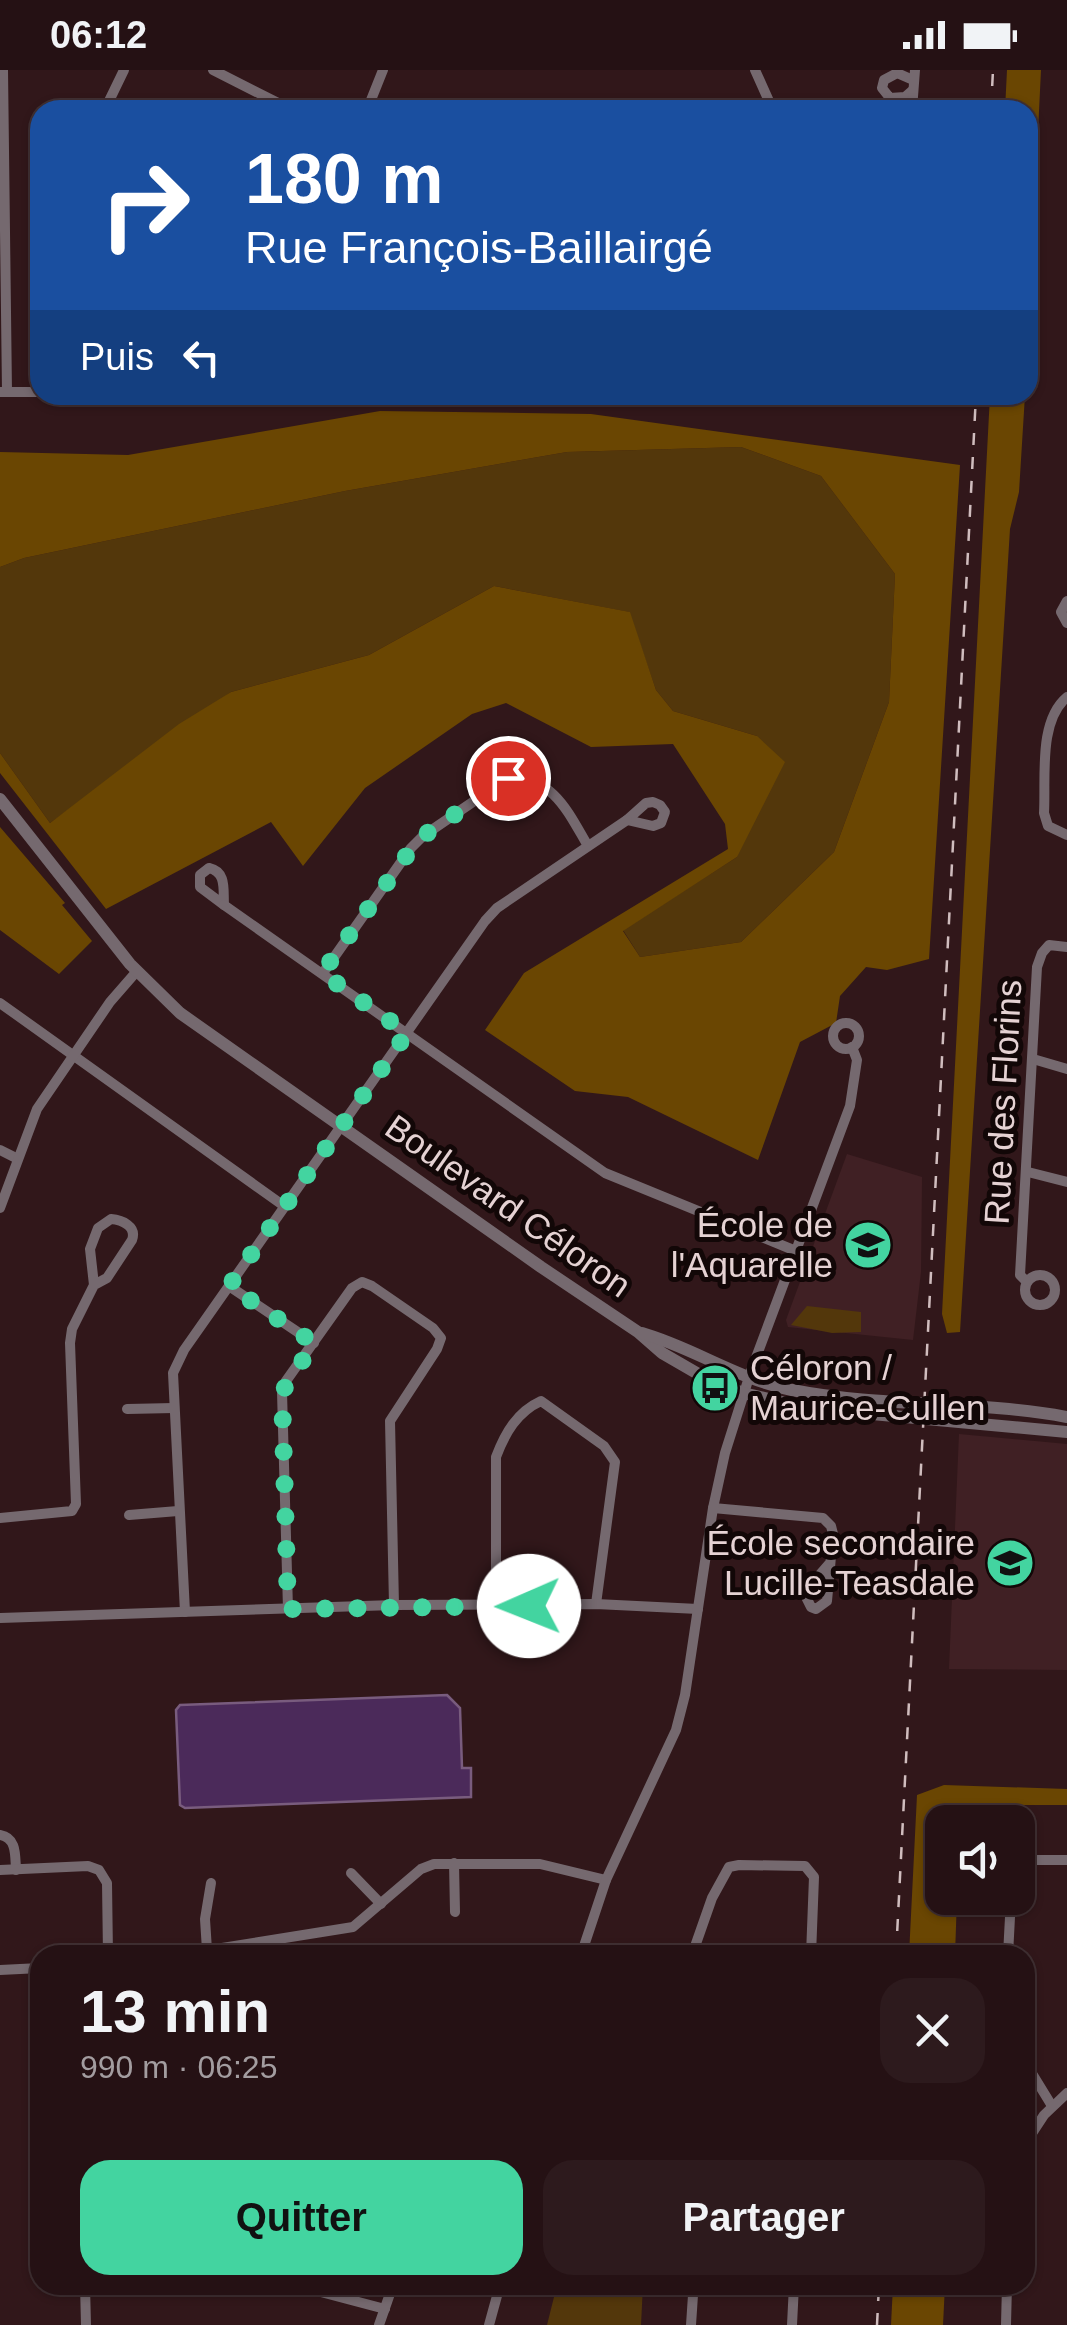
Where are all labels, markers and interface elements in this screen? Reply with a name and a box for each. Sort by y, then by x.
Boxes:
text: 06:12 [50,14,147,56]
icon: right [80,140,210,270]
text: 180 m [245,140,443,218]
text: Rue François-Baillairgé [245,222,713,273]
icon: left [174,330,229,385]
text: Puis [80,336,154,378]
pin [466,736,551,821]
icon: arrive [481,751,536,806]
street label: Rue des Florins [977,979,1028,1225]
street label: Boulevard Céloron [378,1106,638,1305]
place label: École de l'Aquarelle [671,1205,833,1284]
school or university icon: École de l'Aquarelle [842,1219,894,1271]
place label: Céloron / Maurice-Cullen [750,1348,985,1427]
bus stop icon: Céloron / Maurice-Cullen [689,1362,741,1414]
place label: École secondaire Lucille-Teasdale [707,1523,975,1602]
school or university icon: École secondaire Lucille-Teasdale [984,1537,1036,1589]
position arrow [477,1554,581,1658]
map controls [925,1805,1035,1915]
button: sound [925,1805,1035,1915]
text: 13 min [80,1978,270,2045]
button: close [880,1978,985,2083]
text: 990 m · 06:25 [80,2049,277,2085]
button: Quitter [80,2160,523,2275]
button: Partager [543,2160,985,2275]

